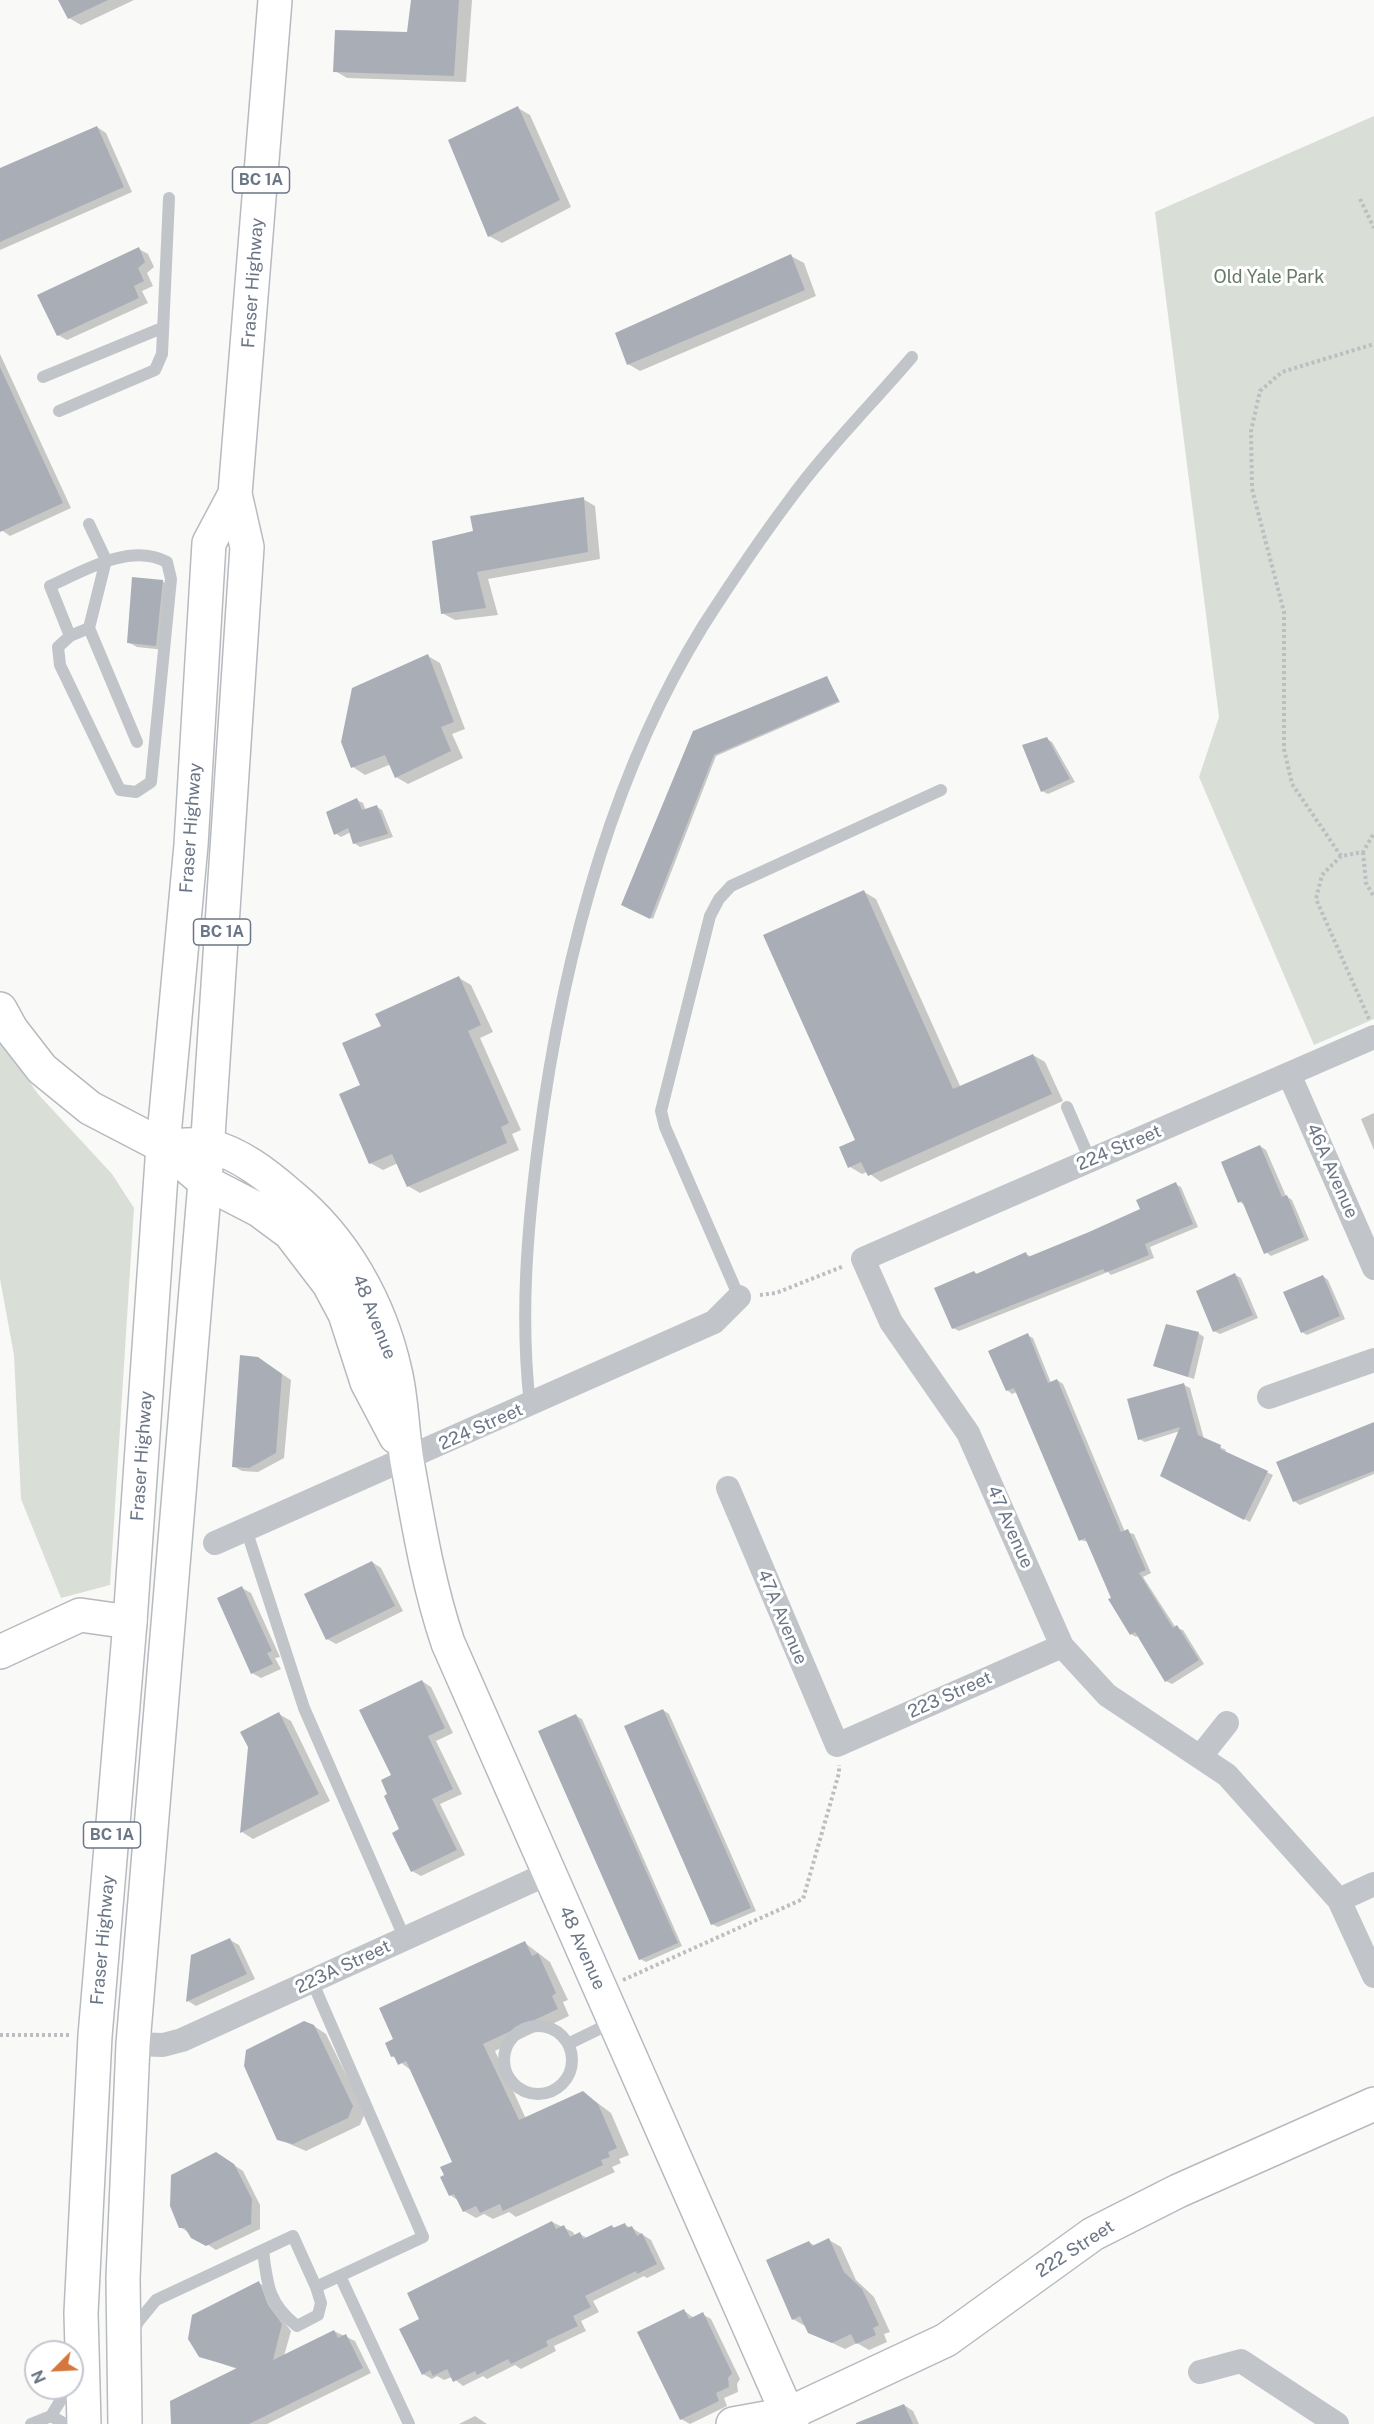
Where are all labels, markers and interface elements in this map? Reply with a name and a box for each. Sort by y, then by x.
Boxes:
road number: BC 1A [232,167,290,193]
street label: Fraser Highway [238,217,268,349]
park label: Old Yale Park [1214,266,1324,288]
street label: Fraser Highway [176,762,206,894]
road number: BC 1A [194,919,250,945]
street label: 46A Avenue [1301,1120,1363,1222]
street label: 224 Street [1073,1121,1165,1175]
street label: 48 Avenue [347,1272,401,1362]
street label: Fraser Highway [127,1390,157,1522]
street label: 224 Street [436,1399,526,1455]
street label: 47 Avenue [982,1482,1038,1572]
street label: 47A Avenue [752,1566,812,1668]
street label: 223 Street [905,1667,995,1723]
road number: BC 1A [84,1822,140,1848]
street label: Fraser Highway [87,1874,119,2006]
street label: 48 Avenue [554,1903,610,1993]
street label: 223A Street [292,1936,394,1998]
street label: 222 Street [1032,2216,1118,2282]
north arrow [24,2340,84,2400]
text: N [28,2367,50,2386]

